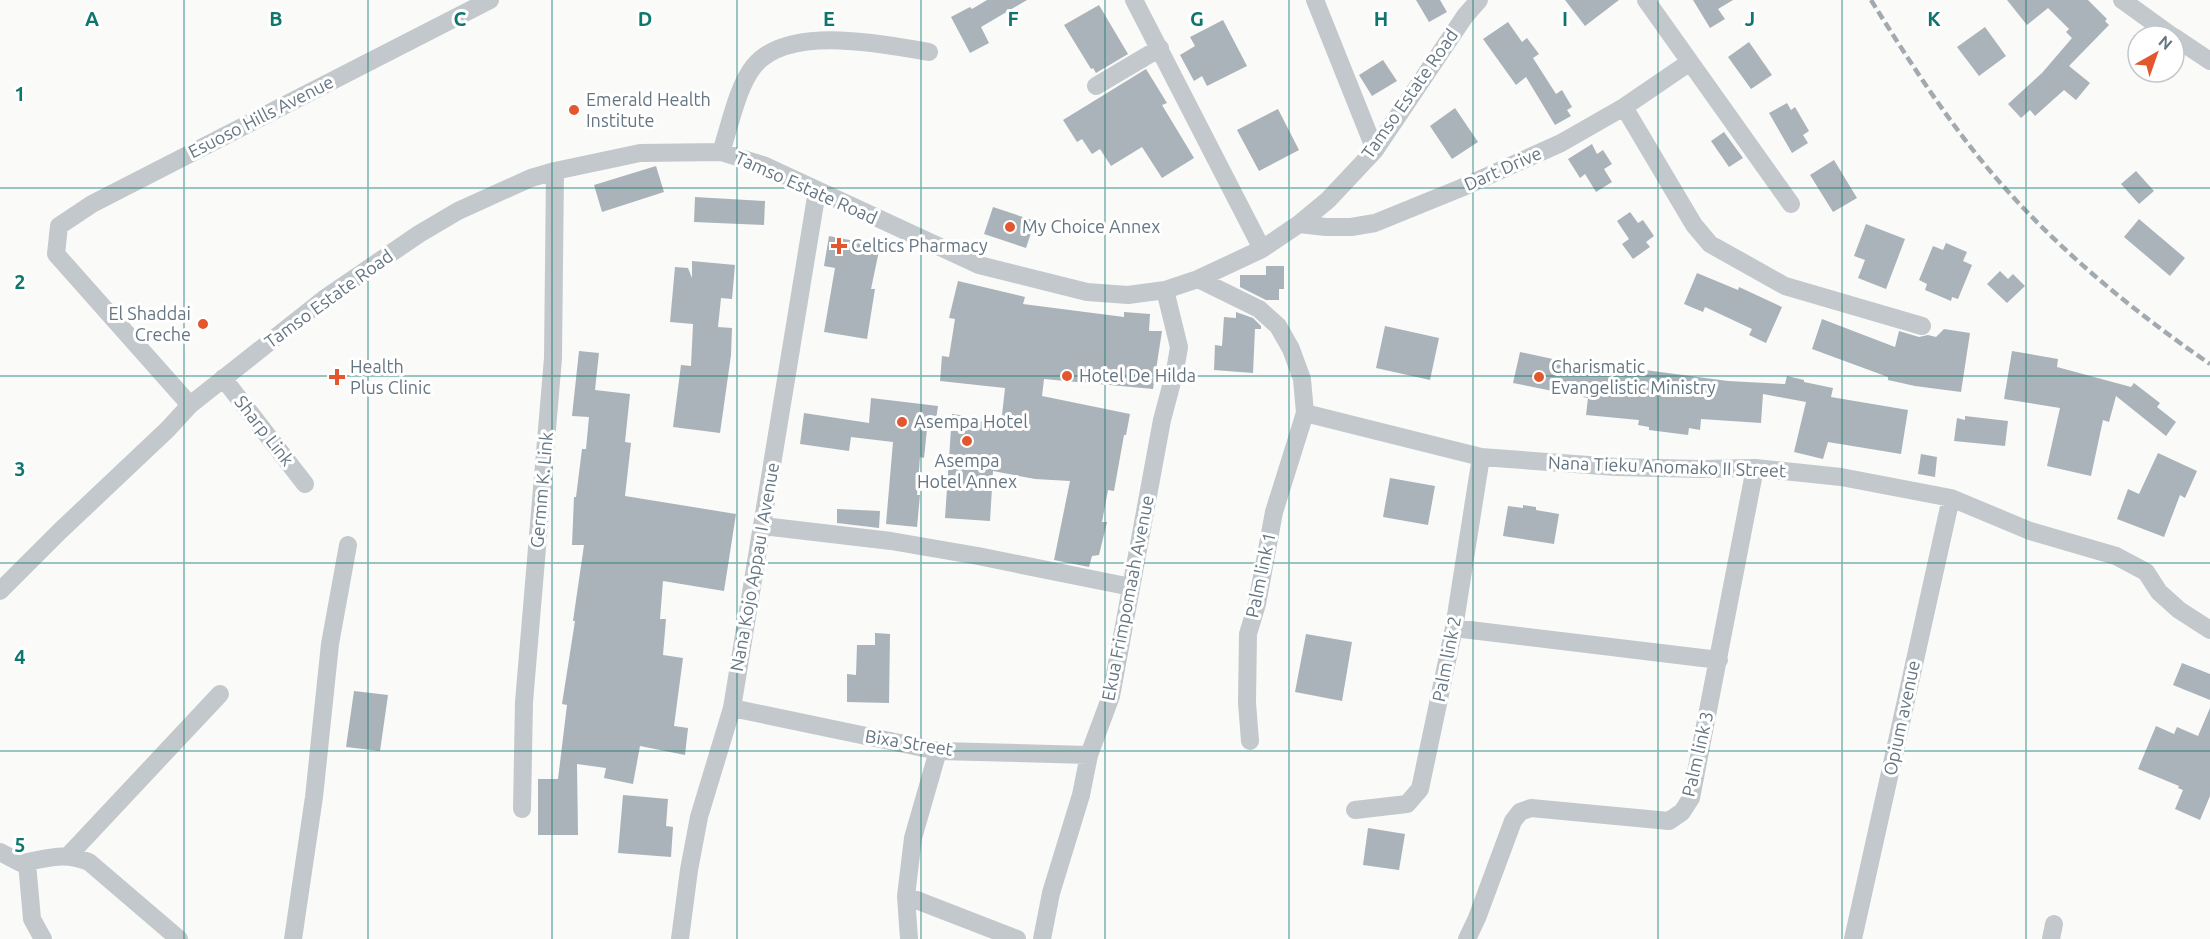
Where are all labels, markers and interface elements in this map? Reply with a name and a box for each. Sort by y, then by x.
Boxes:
text: A [85,7,99,30]
text: B [269,7,283,30]
text: C [454,7,467,30]
text: D [638,7,652,30]
text: E [823,7,835,30]
text: F [1007,7,1019,30]
text: G [1190,7,1204,30]
text: H [1374,7,1388,30]
text: I [1562,7,1568,30]
text: J [1745,7,1755,30]
text: K [1927,7,1941,30]
north arrow [2126,24,2186,84]
street label: Tamso Estate Road [1357,25,1461,162]
text: N [2155,32,2176,53]
street label: Esuoso Hills Avenue [185,71,336,161]
text: 1 [14,82,26,105]
place label: Emerald Health Institute [586,89,711,130]
marker: Emerald Health Institute [567,103,581,117]
street label: Dart Drive [1461,142,1544,194]
street label: Tamso Estate Road [732,147,881,227]
place label: My Choice Annex [1022,216,1160,236]
marker: My Choice Annex [1003,220,1017,234]
place label: Celtics Pharmacy [851,235,988,255]
marker: Celtics Pharmacy [832,239,846,253]
street label: Tamso Estate Road [261,245,396,351]
text: 2 [14,270,26,293]
place label: El Shaddai Creche [108,303,191,344]
marker: El Shaddai Creche [196,317,210,331]
place label: Health Plus Clinic [350,356,431,397]
place label: Charismatic Evangelistic Ministry [1551,356,1716,397]
place label: Hotel De Hilda [1079,365,1196,385]
marker: Health Plus Clinic [328,368,346,386]
marker: Hotel De Hilda [1060,369,1074,383]
marker: Charismatic Evangelistic Ministry [1532,370,1546,384]
street label: Sharp Link [231,391,298,469]
place label: Asempa Hotel [914,411,1028,431]
marker: Asempa Hotel [895,415,909,429]
street label: Germm K. Link [526,431,556,549]
marker: Asempa Hotel Annex [960,434,974,448]
place label: Asempa Hotel Annex [917,450,1017,491]
street label: Nana Tieku Anomako II Street [1548,452,1786,480]
text: 3 [14,457,26,480]
street label: Nana Kojo Appau I Avenue [726,461,782,673]
street label: Ekua Frimpomaah Avenue [1097,493,1157,702]
street label: Palm link 1 [1241,530,1279,619]
street label: Palm link 2 [1428,614,1464,703]
text: 4 [14,645,26,668]
street label: Opium avenue [1879,658,1923,777]
street label: Palm link 3 [1678,709,1717,798]
street label: Bixa Street [864,725,954,759]
text: 5 [14,833,26,856]

